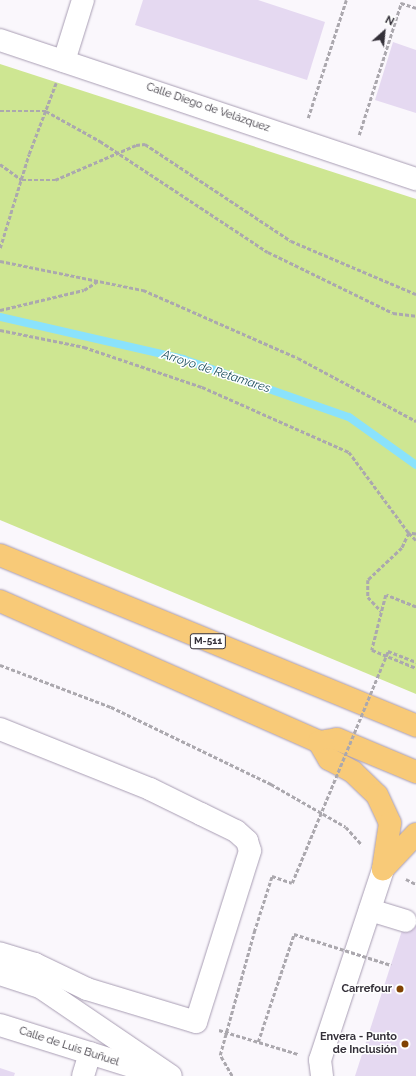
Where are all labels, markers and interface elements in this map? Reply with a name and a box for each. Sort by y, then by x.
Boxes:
north arrow [364,12,404,52]
text: N [383,13,396,29]
street label: Calle Diego de Velázquez [144,81,272,135]
water label: Arroyo de Retamares [160,348,272,396]
road number: M-511 [189,633,227,649]
place label: Carrefour [341,982,392,996]
marker: Carrefour [395,984,405,994]
street label: Calle de Luis Buñuel [17,1025,121,1069]
place label: Envera - Punto de Inclusión [320,1031,397,1057]
marker: Envera - Punto de Inclusión [400,1039,410,1049]

